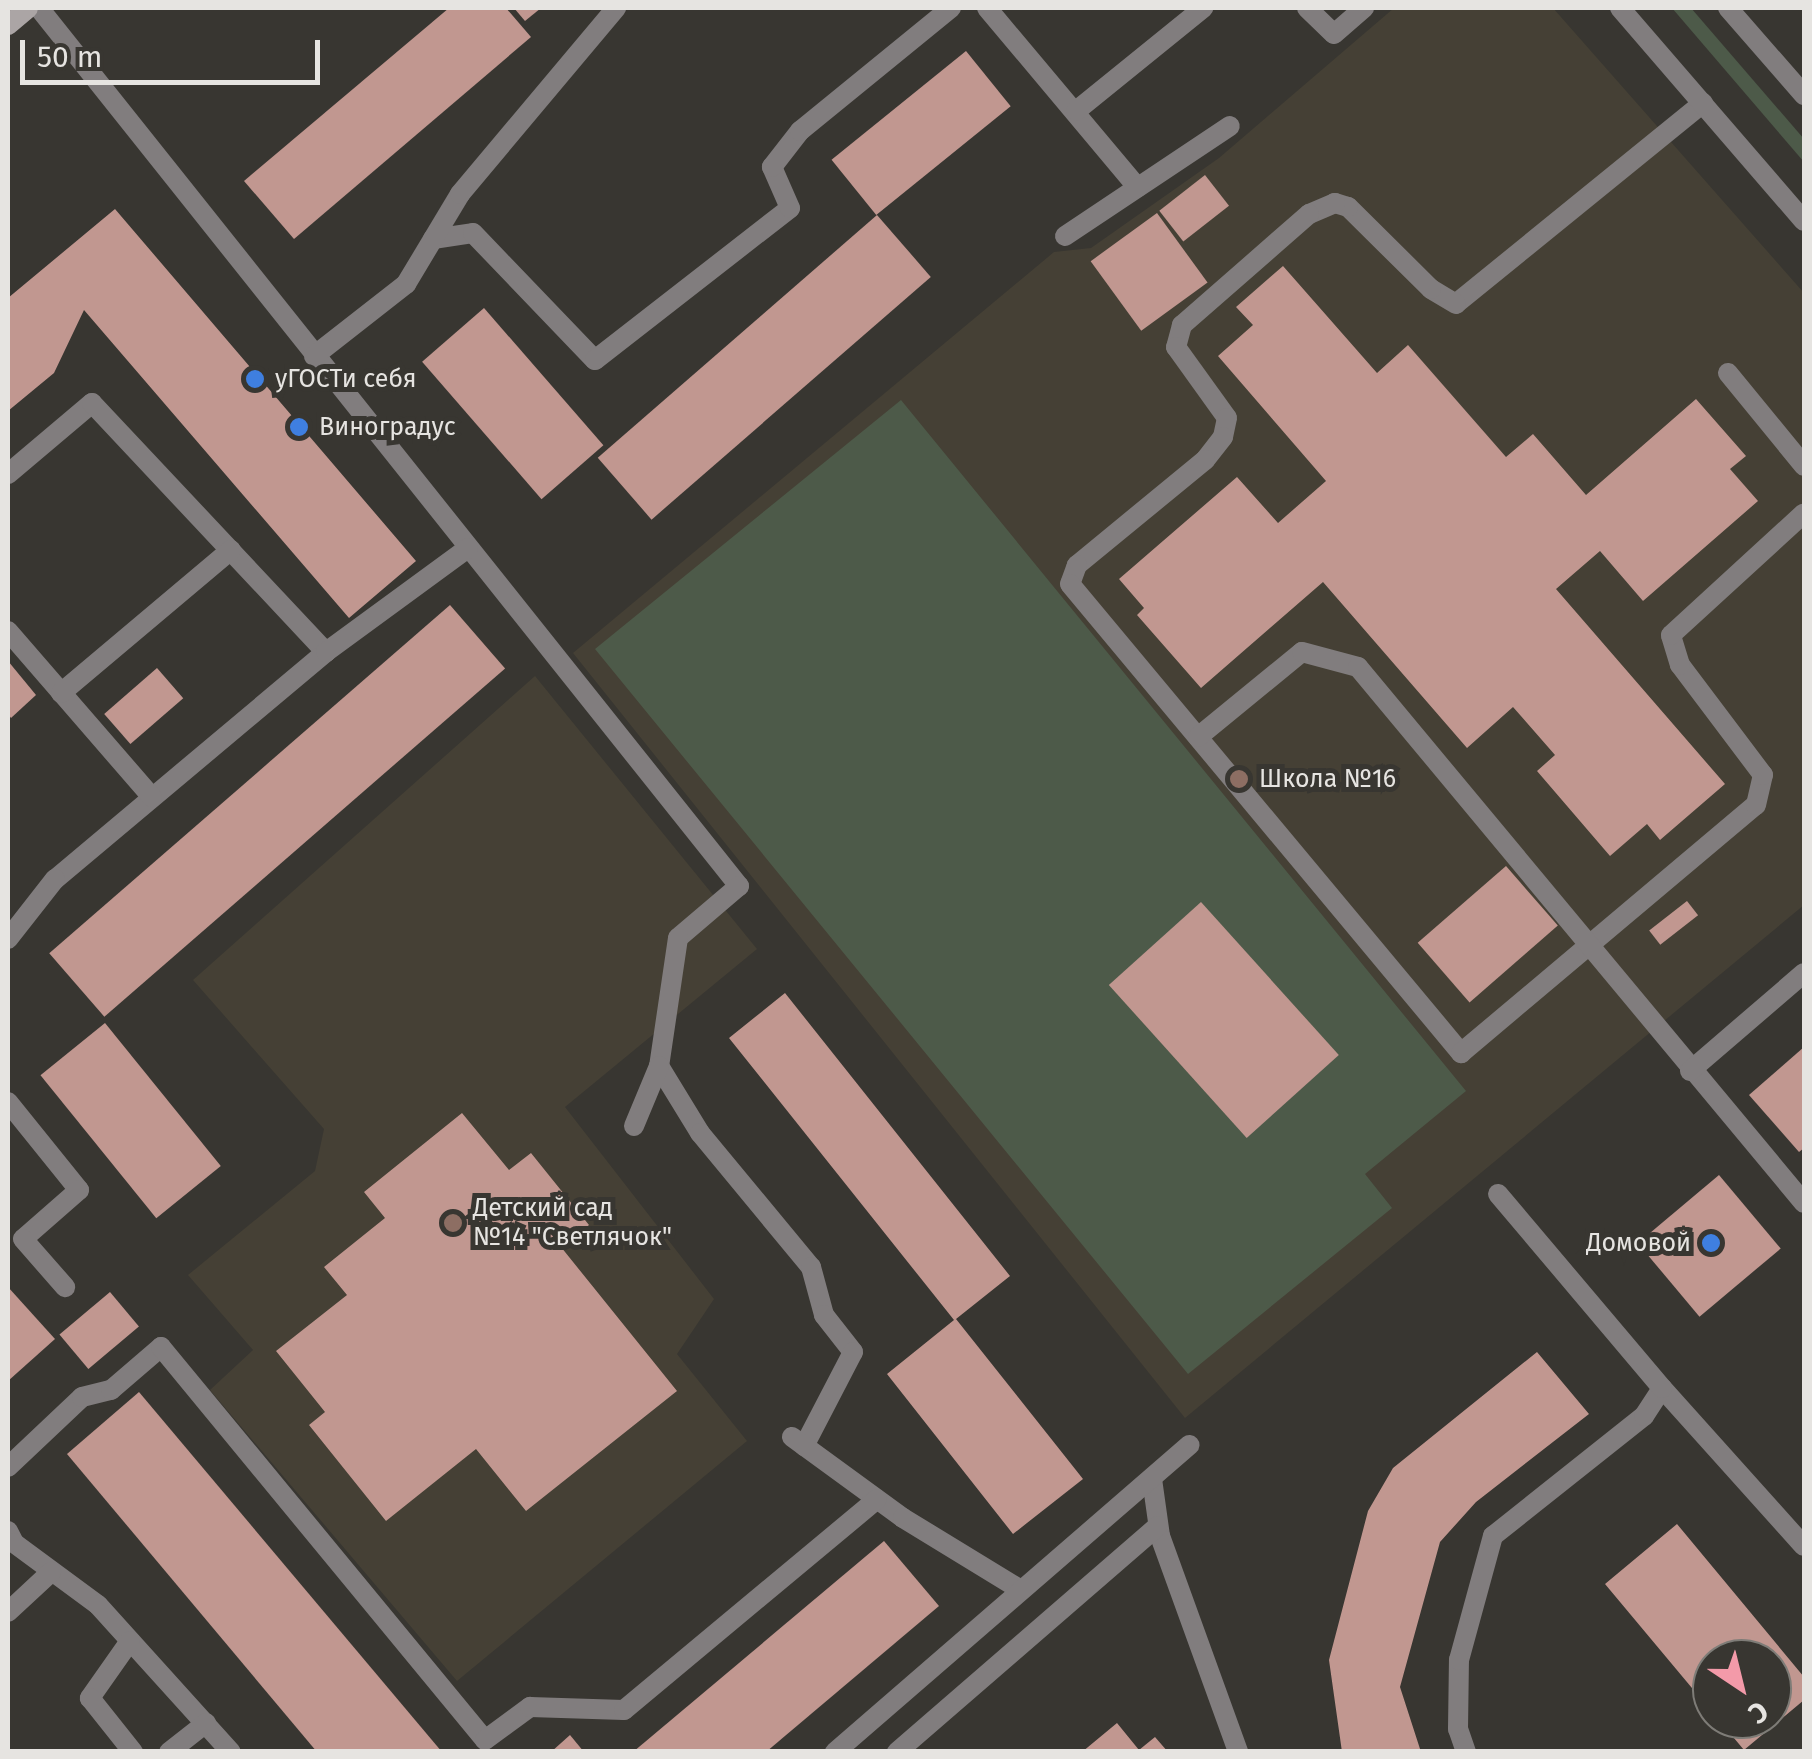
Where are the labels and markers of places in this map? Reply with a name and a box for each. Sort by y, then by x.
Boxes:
place label: уГОСТи себя [275,364,416,394]
marker: уГОСТи себя [244,368,266,390]
place label: Виноградус [319,412,456,442]
marker: Виноградус [288,416,310,438]
place label: Школа №16 [1259,764,1396,794]
marker: Школа №16 [1228,768,1250,790]
place label: Детский сад №14 "Светлячок" [473,1194,672,1253]
marker: Детский сад №14 "Светлячок" [442,1212,464,1234]
place label: Домовой [1586,1228,1691,1258]
marker: Домовой [1700,1232,1722,1254]

